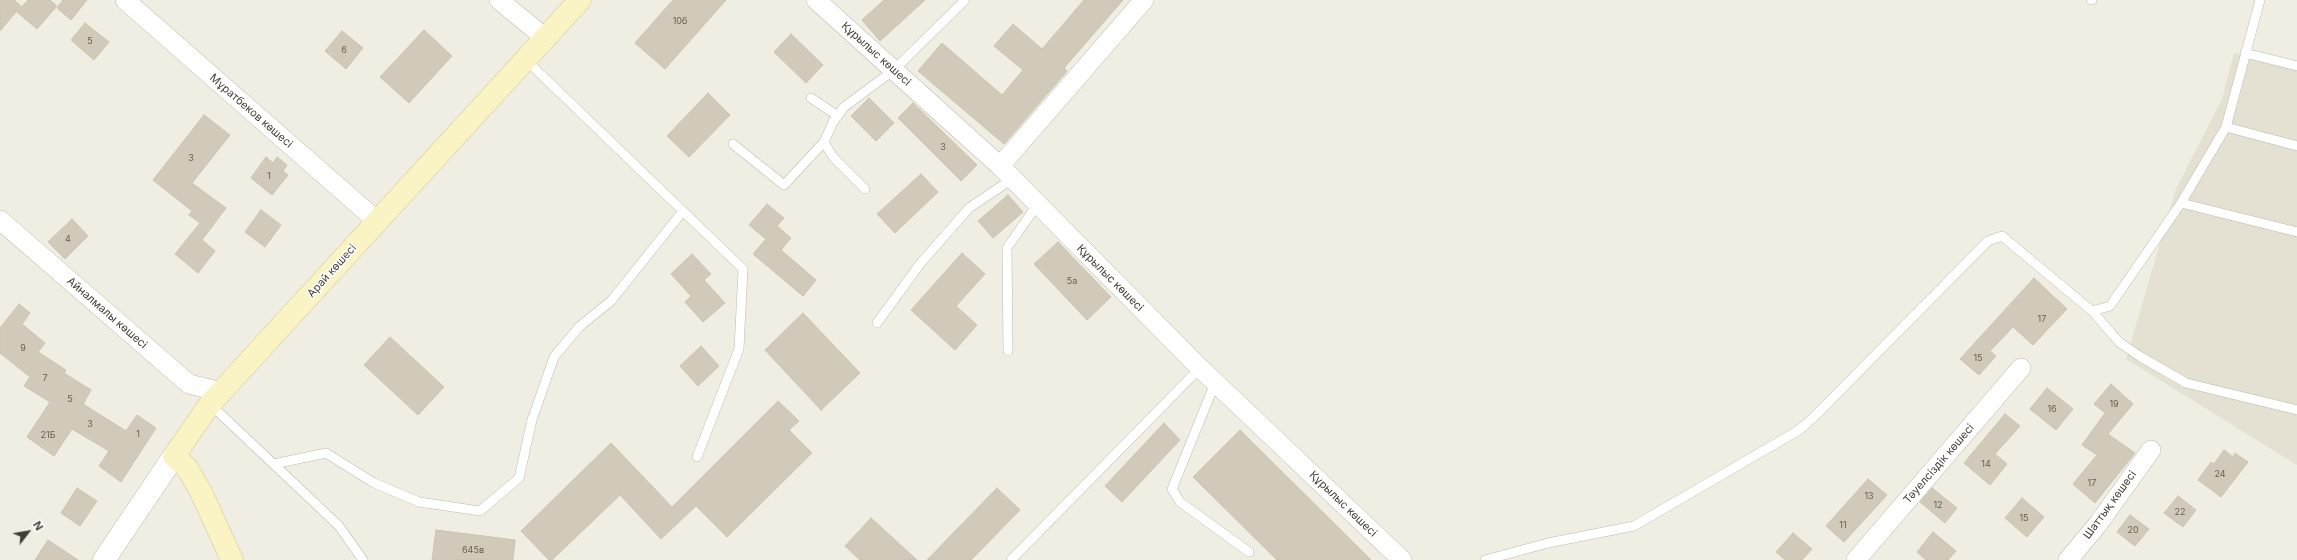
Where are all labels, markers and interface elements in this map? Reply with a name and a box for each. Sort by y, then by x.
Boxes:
house number: 10б [673,16,687,26]
street label: Құрылыс көшесі [839,19,913,89]
house number: 5 [87,36,93,46]
house number: 6 [341,45,347,55]
street label: Мұратбеков көшесі [207,71,295,151]
house number: 3 [940,142,946,152]
house number: 3 [188,153,194,163]
house number: 1 [267,171,271,181]
house number: 4 [65,234,71,244]
street label: Арай көшесі [305,242,359,300]
street label: Құрылыс көшесі [1074,242,1146,314]
street label: Айналмалы көшесі [64,275,150,351]
house number: 5а [1067,276,1077,286]
house number: 17 [2038,314,2046,324]
house number: 9 [20,343,26,353]
house number: 15 [1973,353,1983,363]
house number: 7 [42,373,48,383]
house number: 5 [67,394,73,404]
house number: 19 [2109,399,2119,409]
house number: 16 [2047,404,2057,414]
house number: 3 [87,419,93,429]
street label: Тәуелсіздік көшесі [1901,422,1977,506]
house number: 1 [136,429,140,439]
house number: 21Б [41,430,55,440]
house number: 14 [1981,459,1991,469]
street label: Құрылыс көшесі [1306,468,1380,540]
street label: Шаттық көшесі [2081,468,2139,542]
house number: 24 [2214,469,2226,479]
house number: 17 [2088,478,2096,488]
house number: 13 [1864,491,1874,501]
house number: 12 [1933,500,1943,510]
house number: 22 [2175,507,2185,517]
north arrow [8,512,48,552]
house number: 15 [2019,513,2029,523]
text: N [30,519,46,533]
house number: 11 [1839,520,1847,530]
house number: 20 [2127,525,2139,535]
house number: 645в [462,545,484,555]

